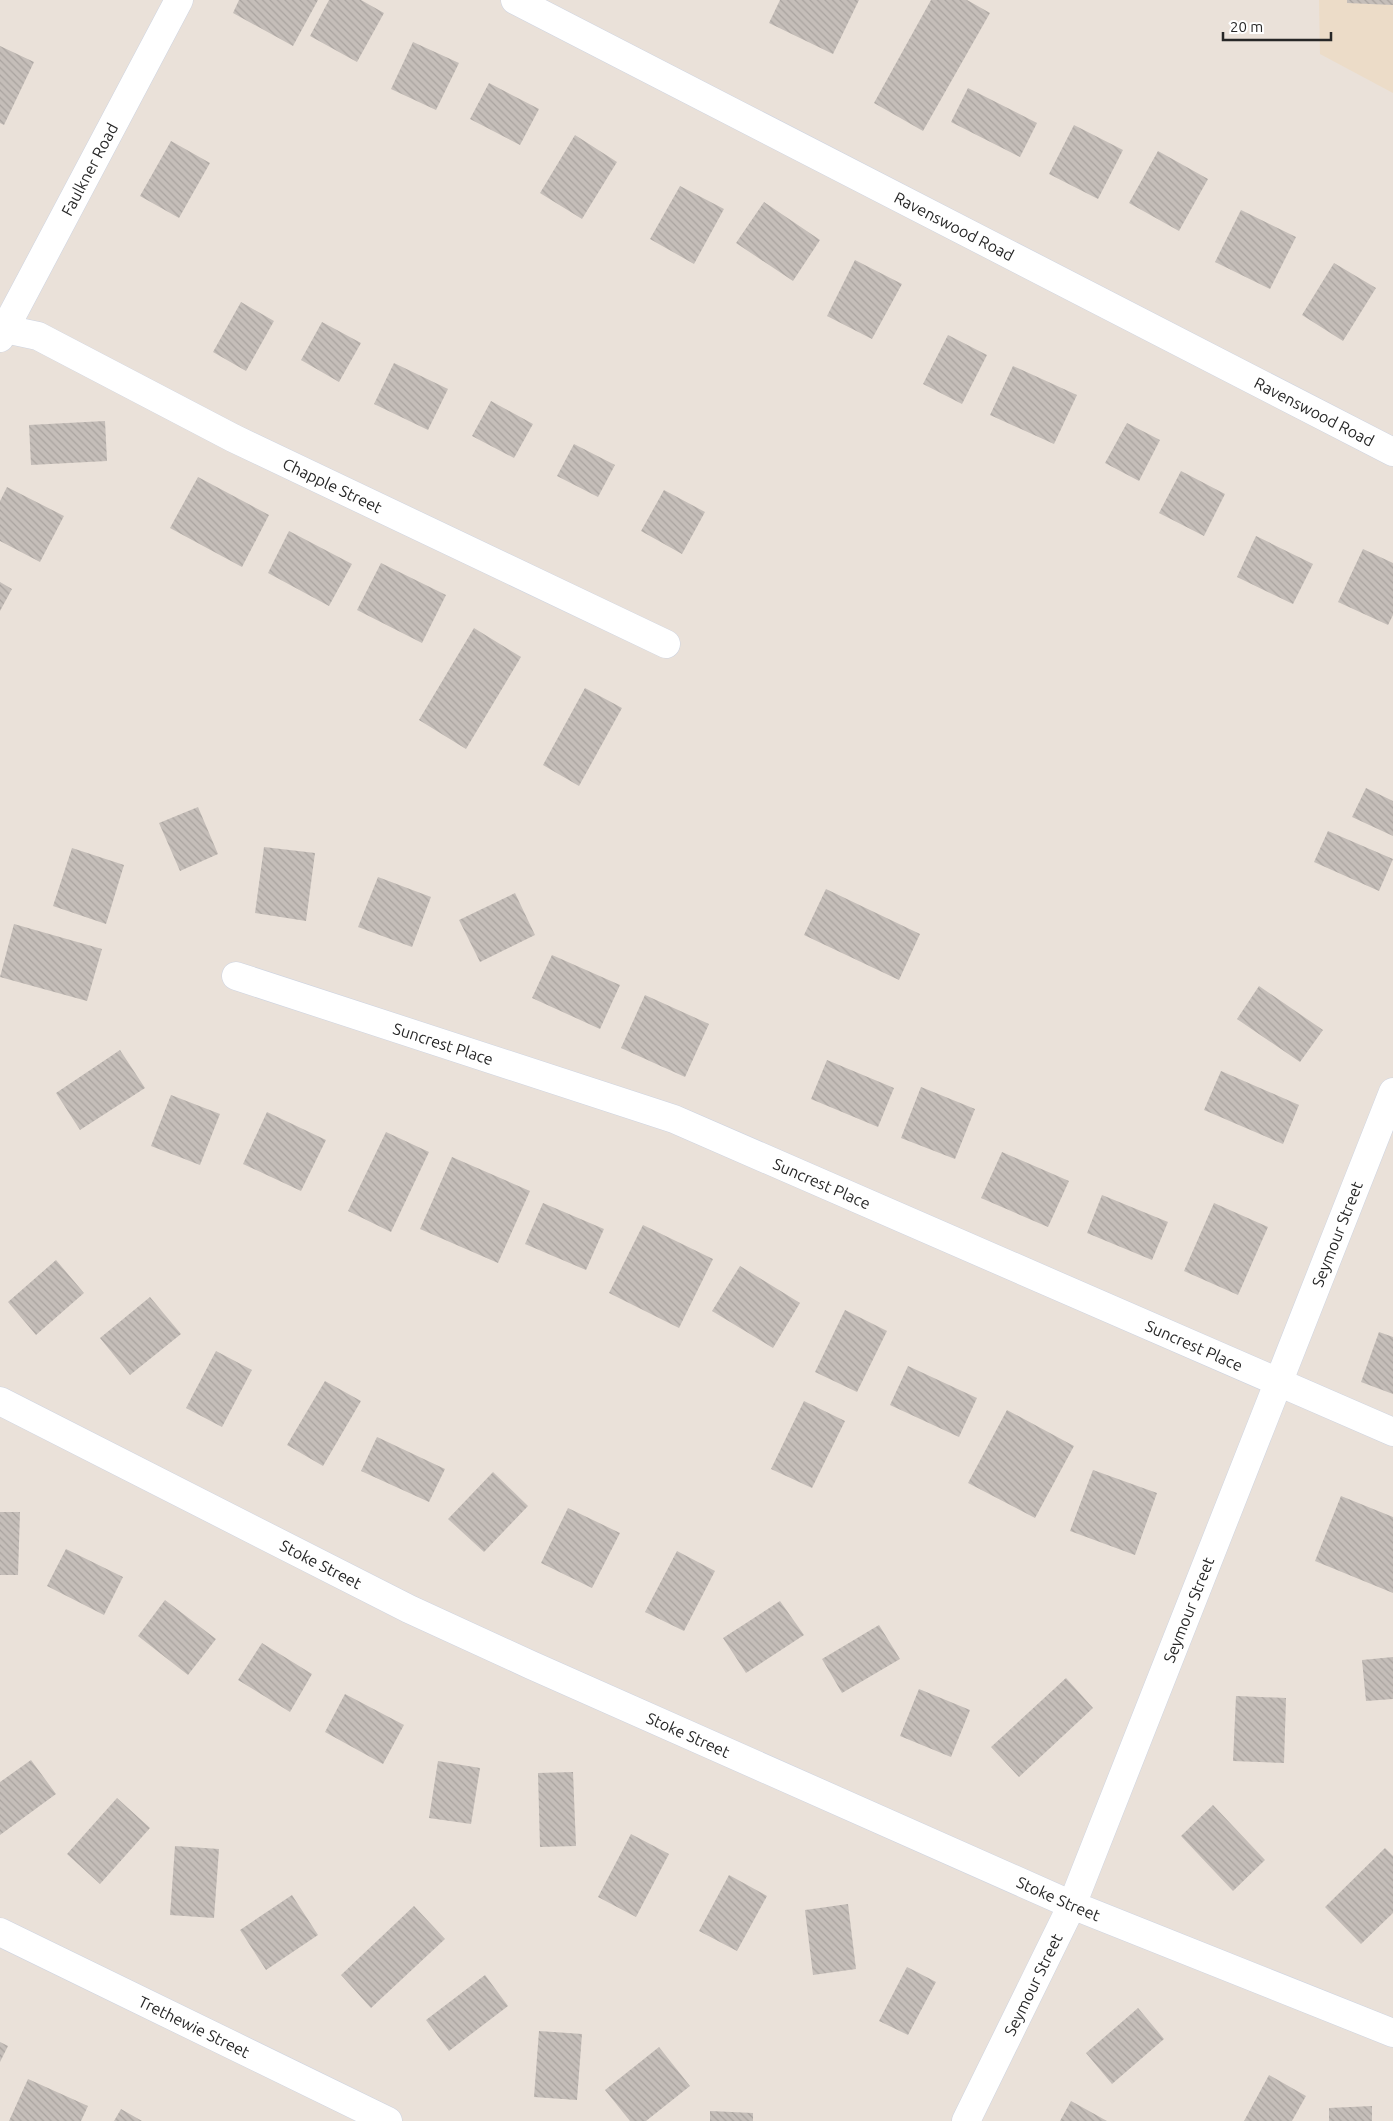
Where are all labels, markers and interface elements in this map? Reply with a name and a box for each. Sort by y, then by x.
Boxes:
scale bar [1223,10,1330,42]
text: 20 m [1230,18,1263,35]
street label: Faulkner Road [58,120,121,219]
street label: Ravenswood Road [891,188,1017,264]
street label: Ravenswood Road [1252,373,1377,450]
street label: Chapple Street [280,454,385,517]
street label: Suncrest Place [391,1019,496,1068]
street label: Suncrest Place [770,1154,873,1212]
street label: Seymour Street [1308,1178,1366,1289]
street label: Suncrest Place [1143,1316,1245,1374]
street label: Stoke Street [277,1536,365,1593]
street label: Seymour Street [1160,1554,1218,1665]
street label: Stoke Street [644,1708,733,1761]
street label: Stoke Street [1014,1873,1103,1925]
street label: Seymour Street [1000,1930,1066,2039]
street label: Trethewie Street [136,1992,253,2062]

